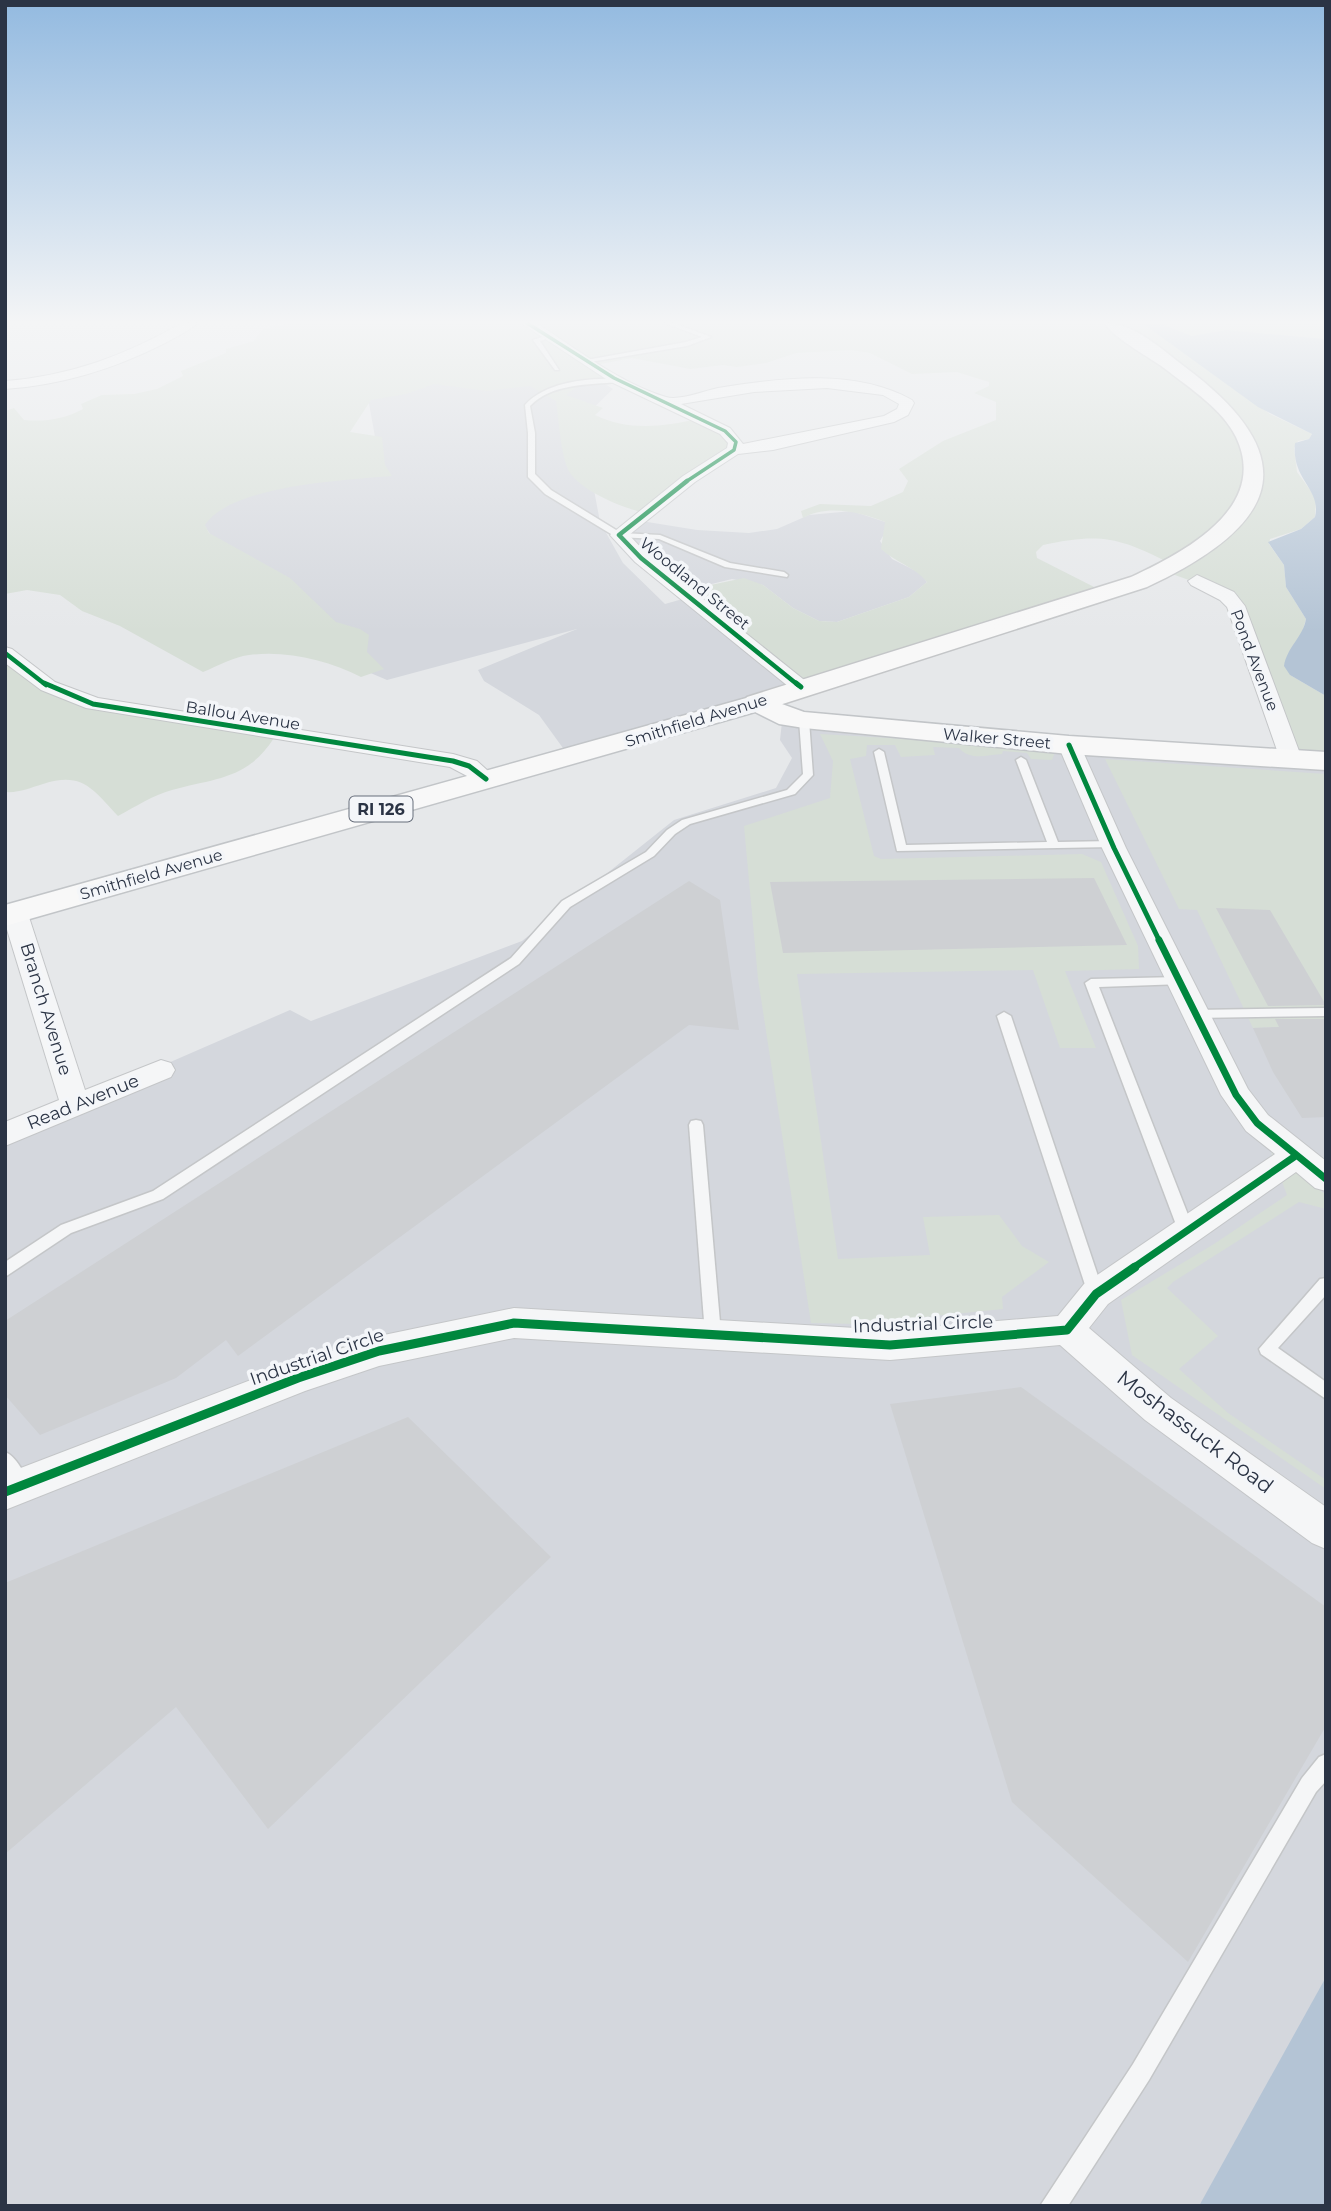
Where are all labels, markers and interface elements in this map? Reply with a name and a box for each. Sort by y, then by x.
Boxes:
street label: Woodland Street [636,533,754,634]
street label: Pond Avenue [1226,607,1283,714]
street label: Smithfield Avenue [623,690,769,751]
street label: Ballou Avenue [184,697,301,734]
street label: Walker Street [942,724,1052,753]
road number: RI 126 [350,796,412,822]
street label: Smithfield Avenue [78,845,225,904]
street label: Branch Avenue [15,940,77,1078]
street label: Read Avenue [24,1069,142,1135]
street label: Industrial Circle [852,1311,994,1337]
street label: Industrial Circle [247,1324,387,1390]
street label: Moshassuck Road [1112,1365,1278,1499]

